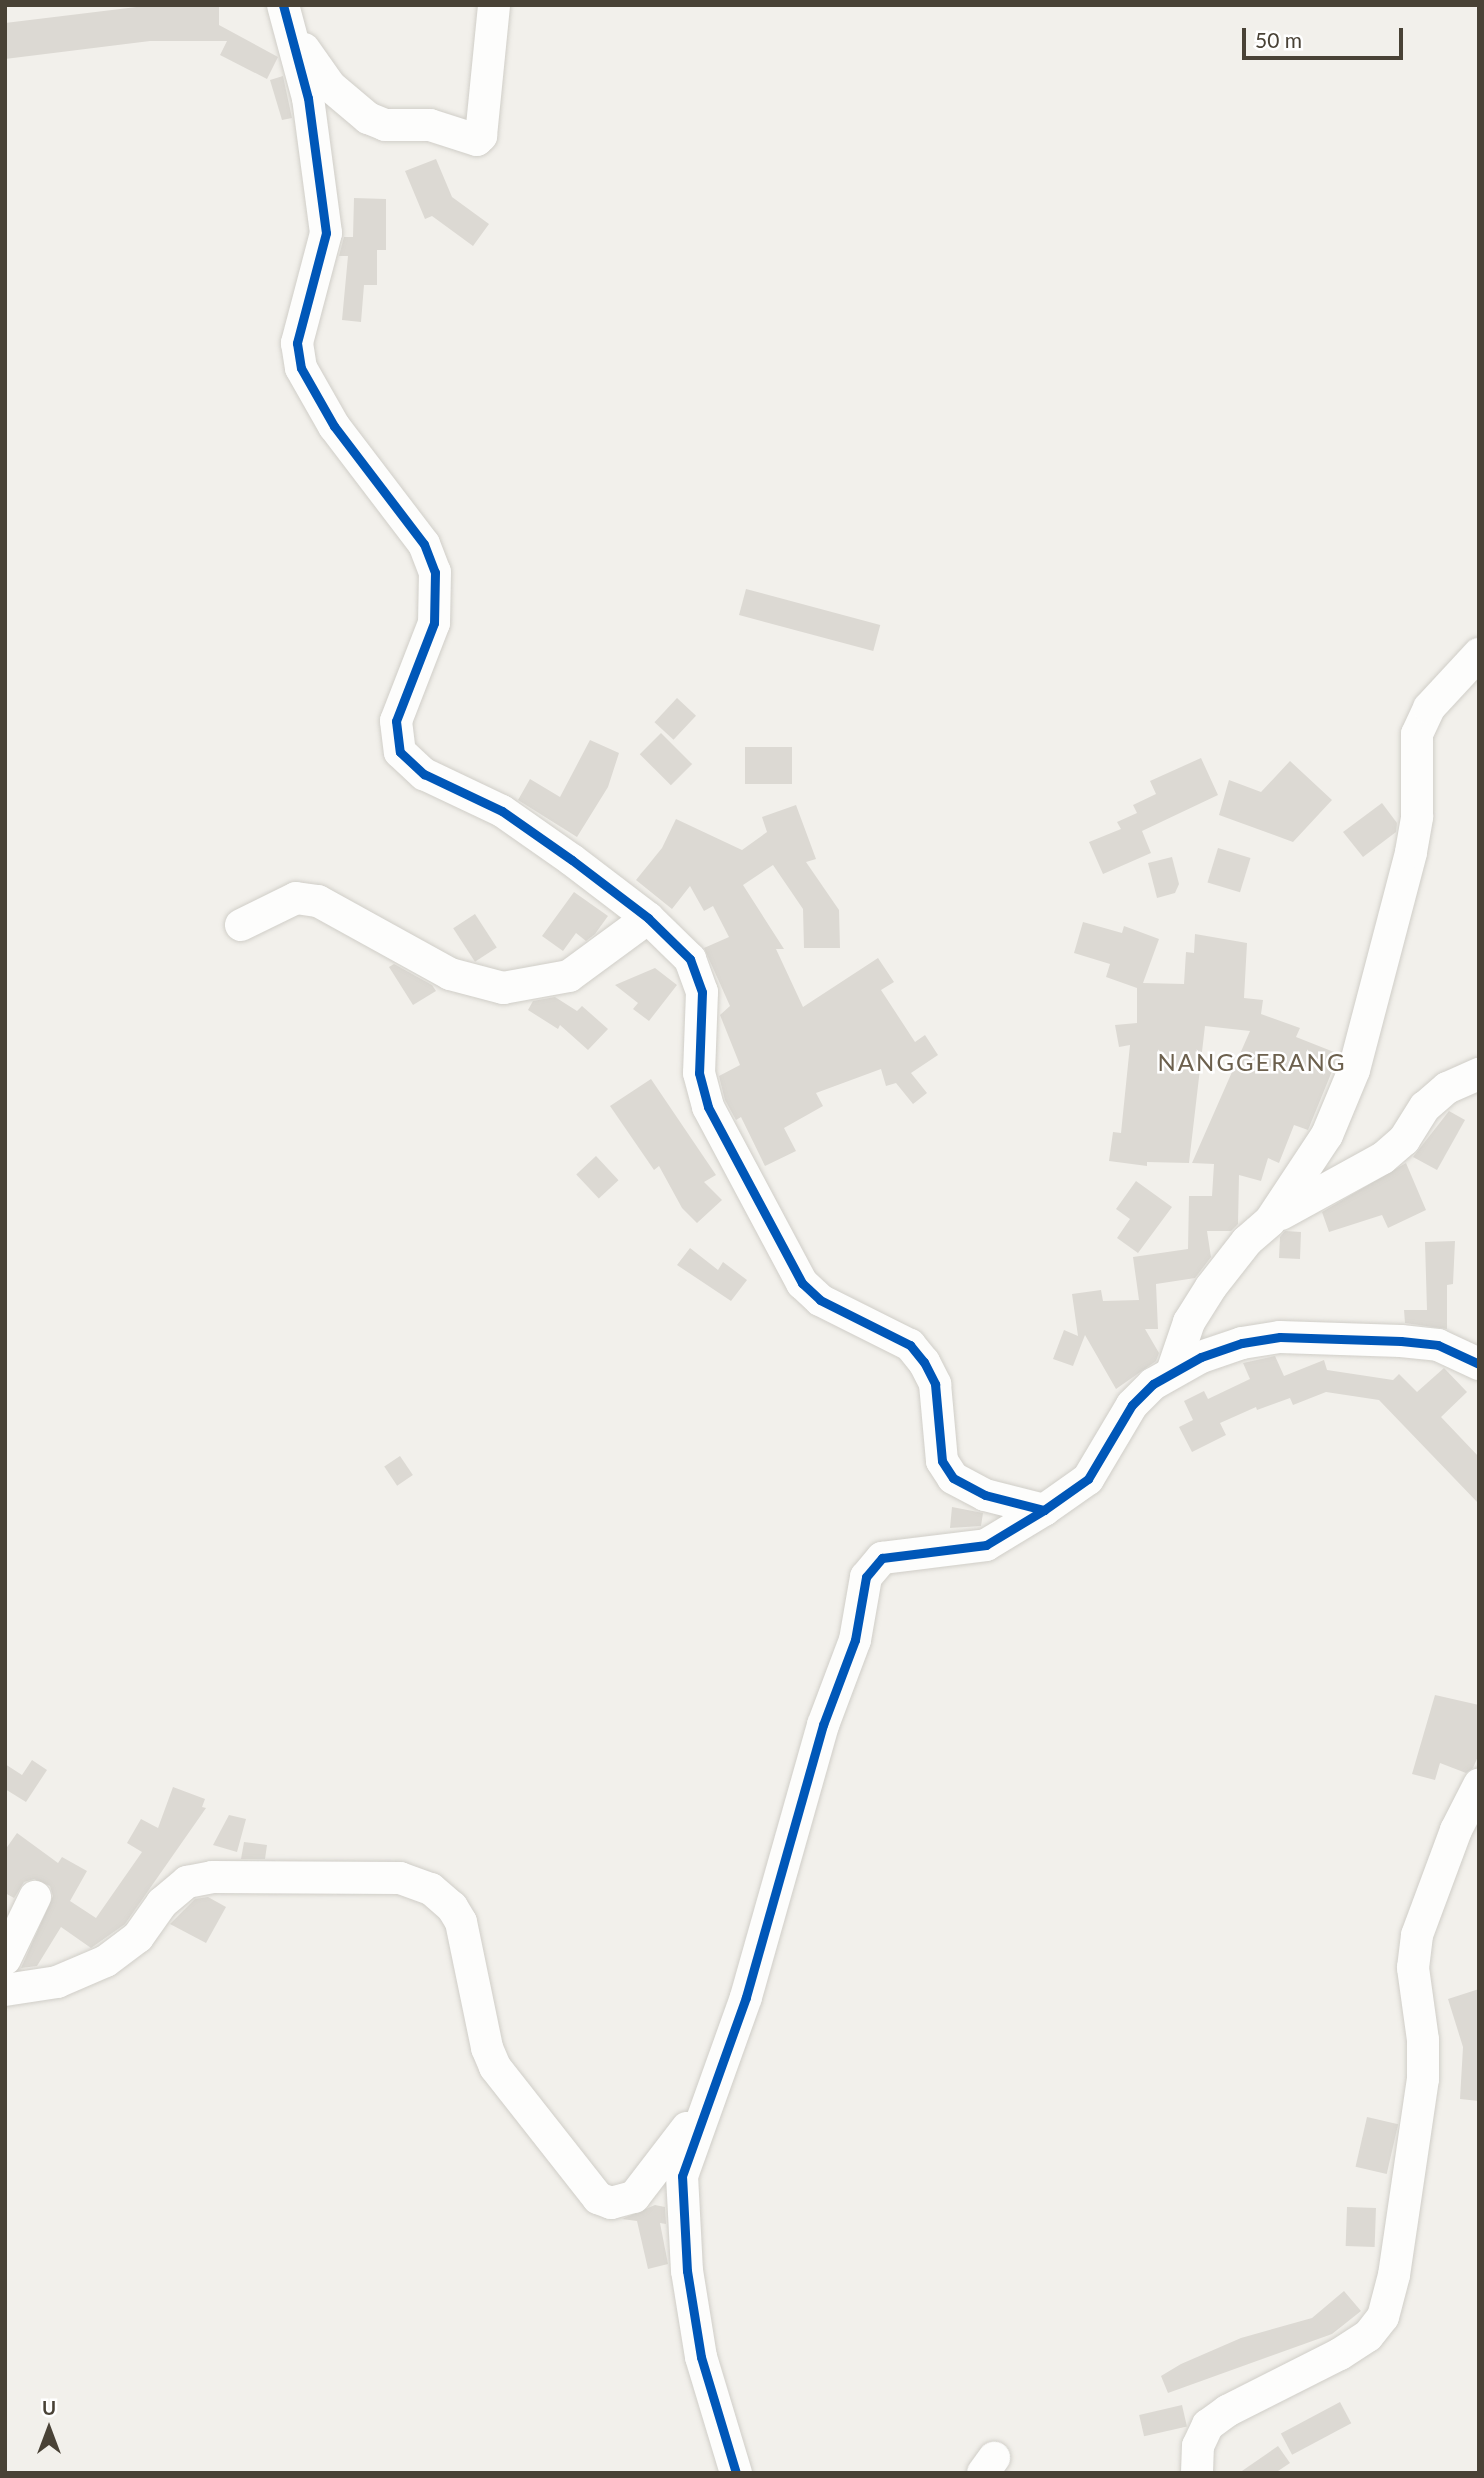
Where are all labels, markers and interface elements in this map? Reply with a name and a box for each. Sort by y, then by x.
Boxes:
scale bar [1246,14,1407,58]
text: 50 m [1255,27,1302,52]
district label: NANGGERANG [1159,1048,1345,1076]
north arrow [14,2394,84,2464]
text: U [42,2396,56,2419]

